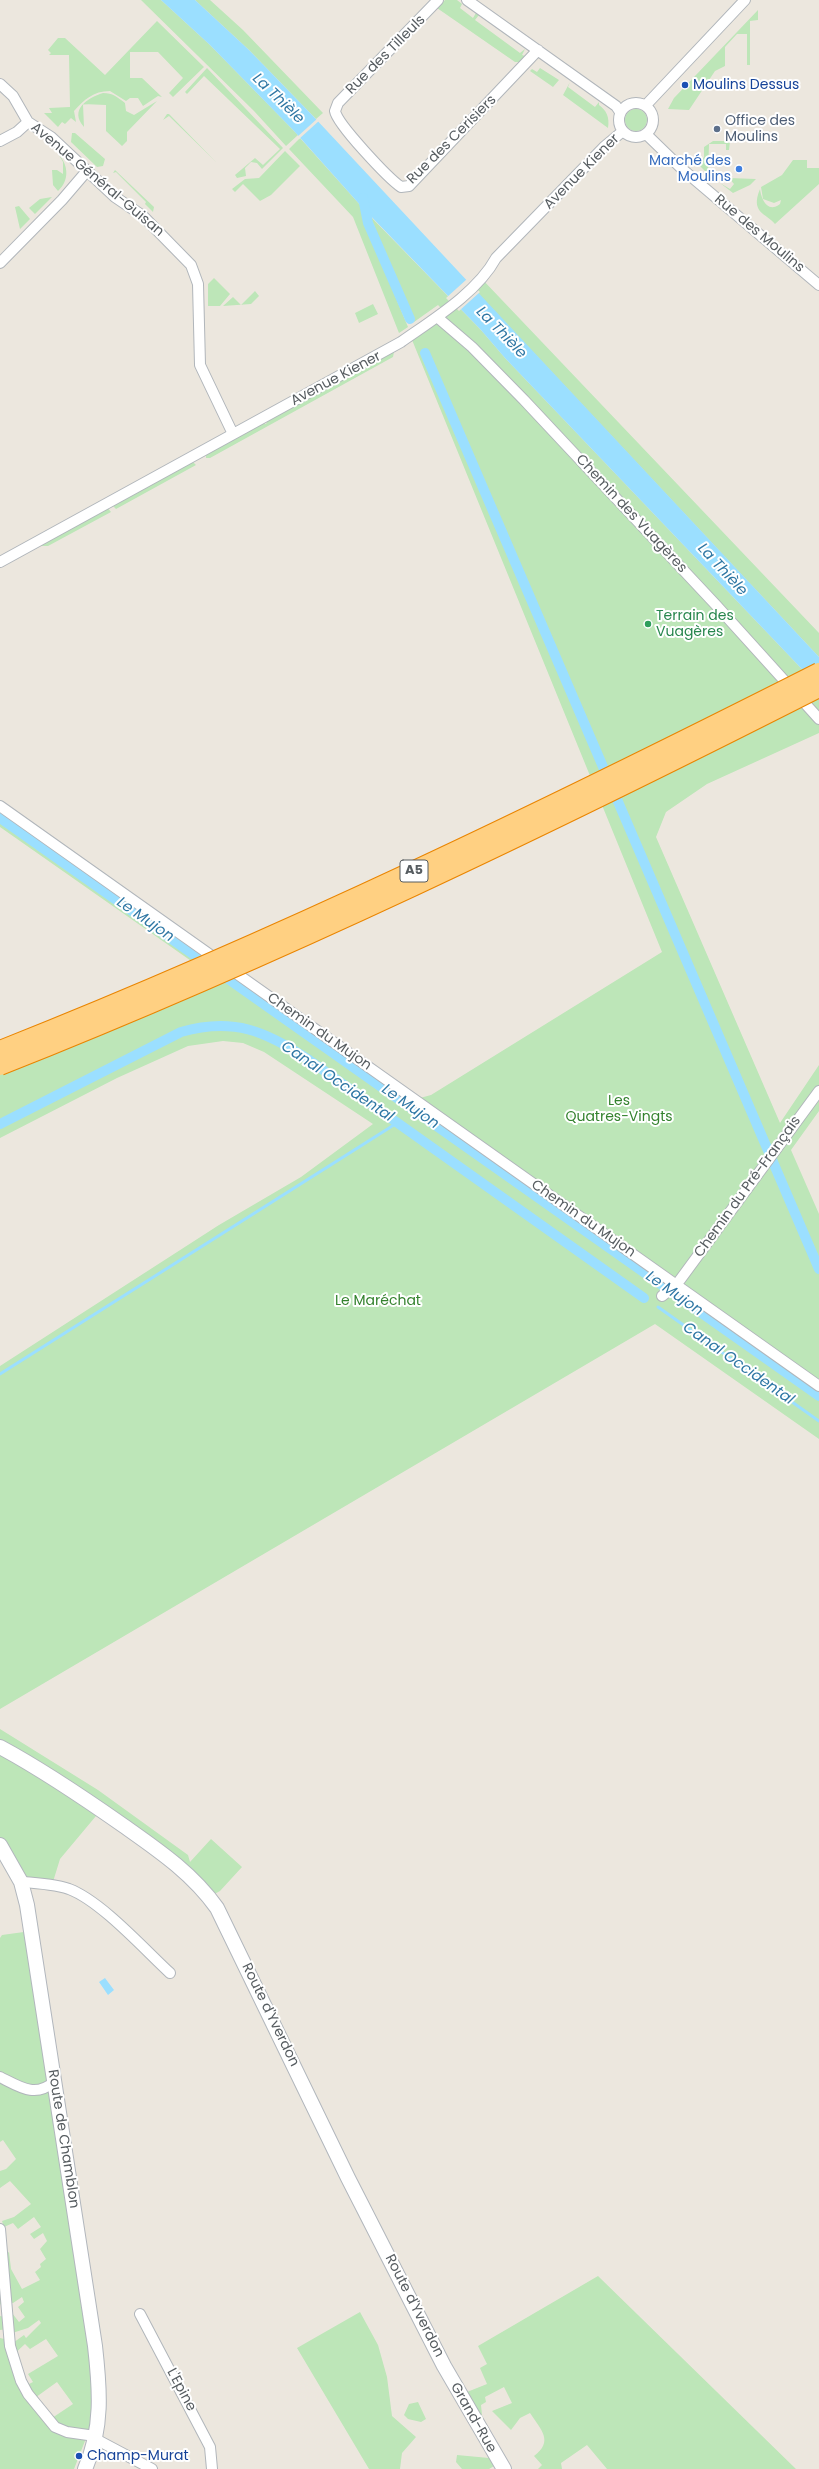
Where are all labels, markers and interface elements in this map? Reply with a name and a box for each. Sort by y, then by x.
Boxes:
street label: Rue des Tilleuls [343,12,429,98]
water label: La Thièle [248,70,308,128]
place label: Moulins Dessus [693,77,799,93]
marker: Moulins Dessus [680,80,690,90]
street label: Rue des Cerisiers [404,92,500,188]
place label: Office des Moulins [725,113,795,146]
street label: Avenue Général-Guisan [27,119,167,241]
marker: Office des Moulins [712,124,722,134]
street label: Avenue Kiener [541,131,623,213]
place label: Marché des Moulins [649,153,731,186]
marker: Marché des Moulins [734,164,744,174]
street label: Rue des Moulins [711,192,807,276]
water label: La Thièle [472,303,530,363]
street label: Avenue Kiener [288,348,384,410]
street label: Chemin des Vuagères [572,451,690,577]
water label: La Thièle [693,540,751,600]
place label: Terrain des Vuagères [656,608,734,640]
marker: Terrain des Vuagères [643,619,653,629]
road number: A5 [400,860,428,882]
water label: Le Mujon [113,894,177,946]
street label: Chemin du Mujon [264,990,374,1074]
water label: Canal Occidental [277,1038,397,1126]
water label: Le Mujon [378,1081,442,1133]
park label: Les Quatres-Vingts [565,1093,673,1126]
street label: Chemin du Pré-Français [691,1113,805,1261]
street label: Chemin du Mujon [528,1177,638,1261]
water label: Le Mujon [642,1268,706,1320]
park label: Le Maréchat [335,1293,421,1309]
water label: Canal Occidental [679,1319,797,1409]
street label: Route d'Yverdon [238,1961,302,2069]
street label: Route de Chamblon [44,2068,82,2210]
street label: Route d'Yverdon [381,2252,447,2360]
street label: L'Epine [163,2366,199,2414]
street label: Grand-Rue [446,2380,500,2456]
place label: Champ-Murat [87,2448,189,2464]
marker: Champ-Murat [74,2451,84,2461]

